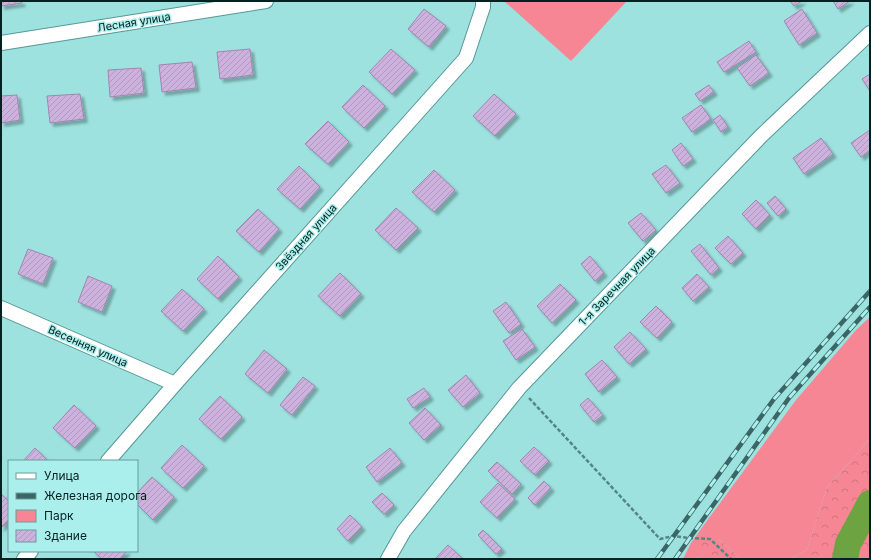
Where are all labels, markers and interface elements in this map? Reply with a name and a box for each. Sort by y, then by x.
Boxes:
street label: Лесная улица [96,9,172,35]
street label: Звёздная улица [272,201,340,273]
street label: 1-я Заречная улица [576,244,658,328]
street label: Весенняя улица [46,322,130,370]
legend [8,460,138,552]
text: Улица [44,468,79,483]
text: Железная дорога [44,488,147,503]
text: Парк [44,508,74,523]
text: Здание [44,528,87,543]

